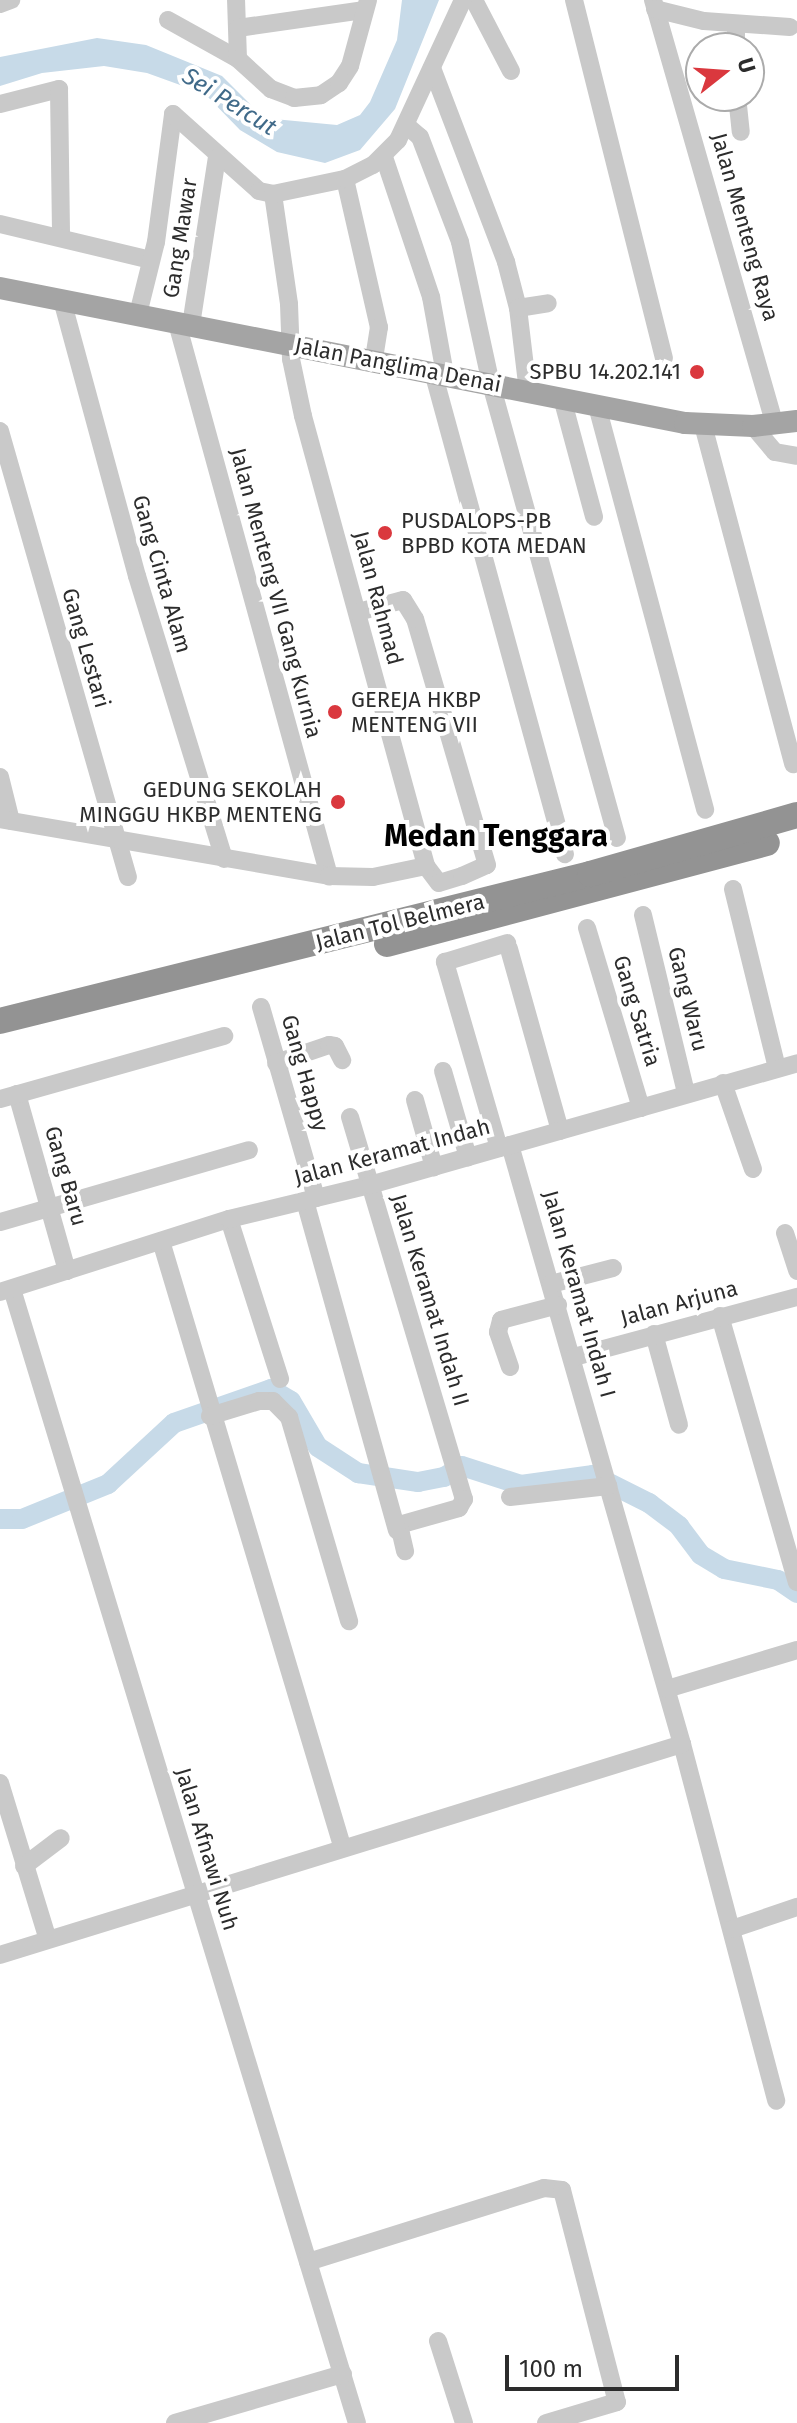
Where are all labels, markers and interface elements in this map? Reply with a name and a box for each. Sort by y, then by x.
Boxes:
north arrow [685,32,765,112]
text: U [732,55,762,76]
water label: Sei Percut [177,62,281,142]
street label: Jalan Menteng Raya [706,130,784,324]
street label: Gang Mawar [158,176,202,300]
street label: Jalan Panglima Denai [292,332,504,398]
place label: SPBU 14.202.141 [530,359,681,385]
marker: SPBU 14.202.141 [688,363,706,381]
street label: Jalan Menteng VII Gang Kurnia [225,445,327,741]
street label: Gang Cinta Alam [127,492,197,656]
place label: PUSDALOPS-PB BPBD KOTA MEDAN [401,507,587,558]
marker: PUSDALOPS-PB BPBD KOTA MEDAN [376,524,394,542]
street label: Jalan Rahmad [347,528,409,668]
street label: Gang Lestari [56,585,116,711]
place label: GEREJA HKBP MENTENG VII [351,686,481,738]
marker: GEREJA HKBP MENTENG VII [326,703,344,721]
place label: GEDUNG SEKOLAH MINGGU HKBP MENTENG [79,776,322,828]
marker: GEDUNG SEKOLAH MINGGU HKBP MENTENG [329,793,347,811]
district label: Medan Tenggara [384,818,608,854]
street label: Jalan Tol Belmera [313,888,487,956]
street label: Gang Waru [662,944,714,1054]
street label: Gang Satria [608,952,666,1070]
street label: Gang Happy [276,1012,334,1134]
street label: Jalan Keramat Indah [291,1113,493,1191]
street label: Gang Baru [39,1123,93,1229]
street label: Jalan Keramat Indah I [537,1187,621,1401]
street label: Jalan Keramat Indah II [385,1191,475,1409]
street label: Jalan Arjuna [618,1275,740,1331]
street label: Jalan Afnawi Nuh [170,1764,244,1934]
scale bar [509,2339,683,2389]
text: 100 m [519,2355,583,2383]

